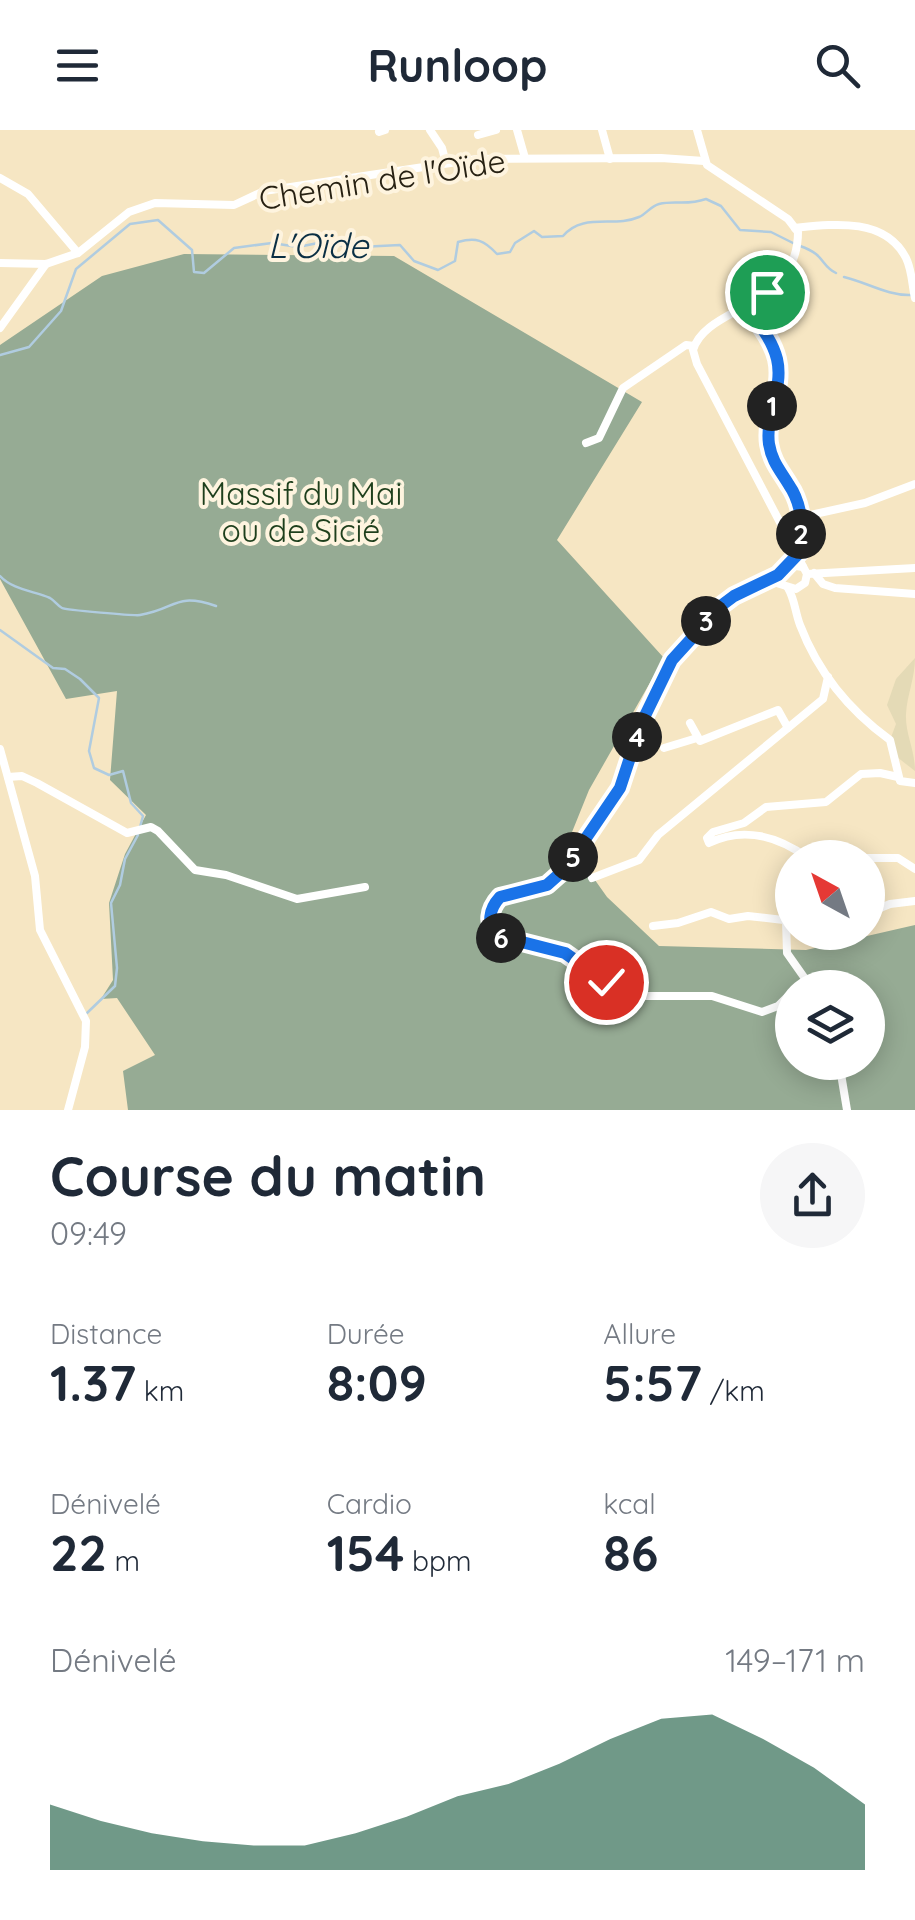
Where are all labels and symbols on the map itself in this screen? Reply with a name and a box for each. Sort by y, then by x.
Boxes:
street label: Chemin de l'Oïde [256,140,508,218]
water label: L'Oïde [268,223,370,267]
pin [725,250,810,335]
pin: 1 [747,381,797,431]
park label: Massif du Mai ou de Sicié [200,473,402,550]
pin: 2 [776,509,826,559]
pin: 3 [681,596,731,646]
pin: 4 [612,712,662,762]
pin: 5 [548,832,598,882]
north arrow [775,840,885,950]
pin: 6 [476,913,526,963]
pin [564,940,649,1025]

